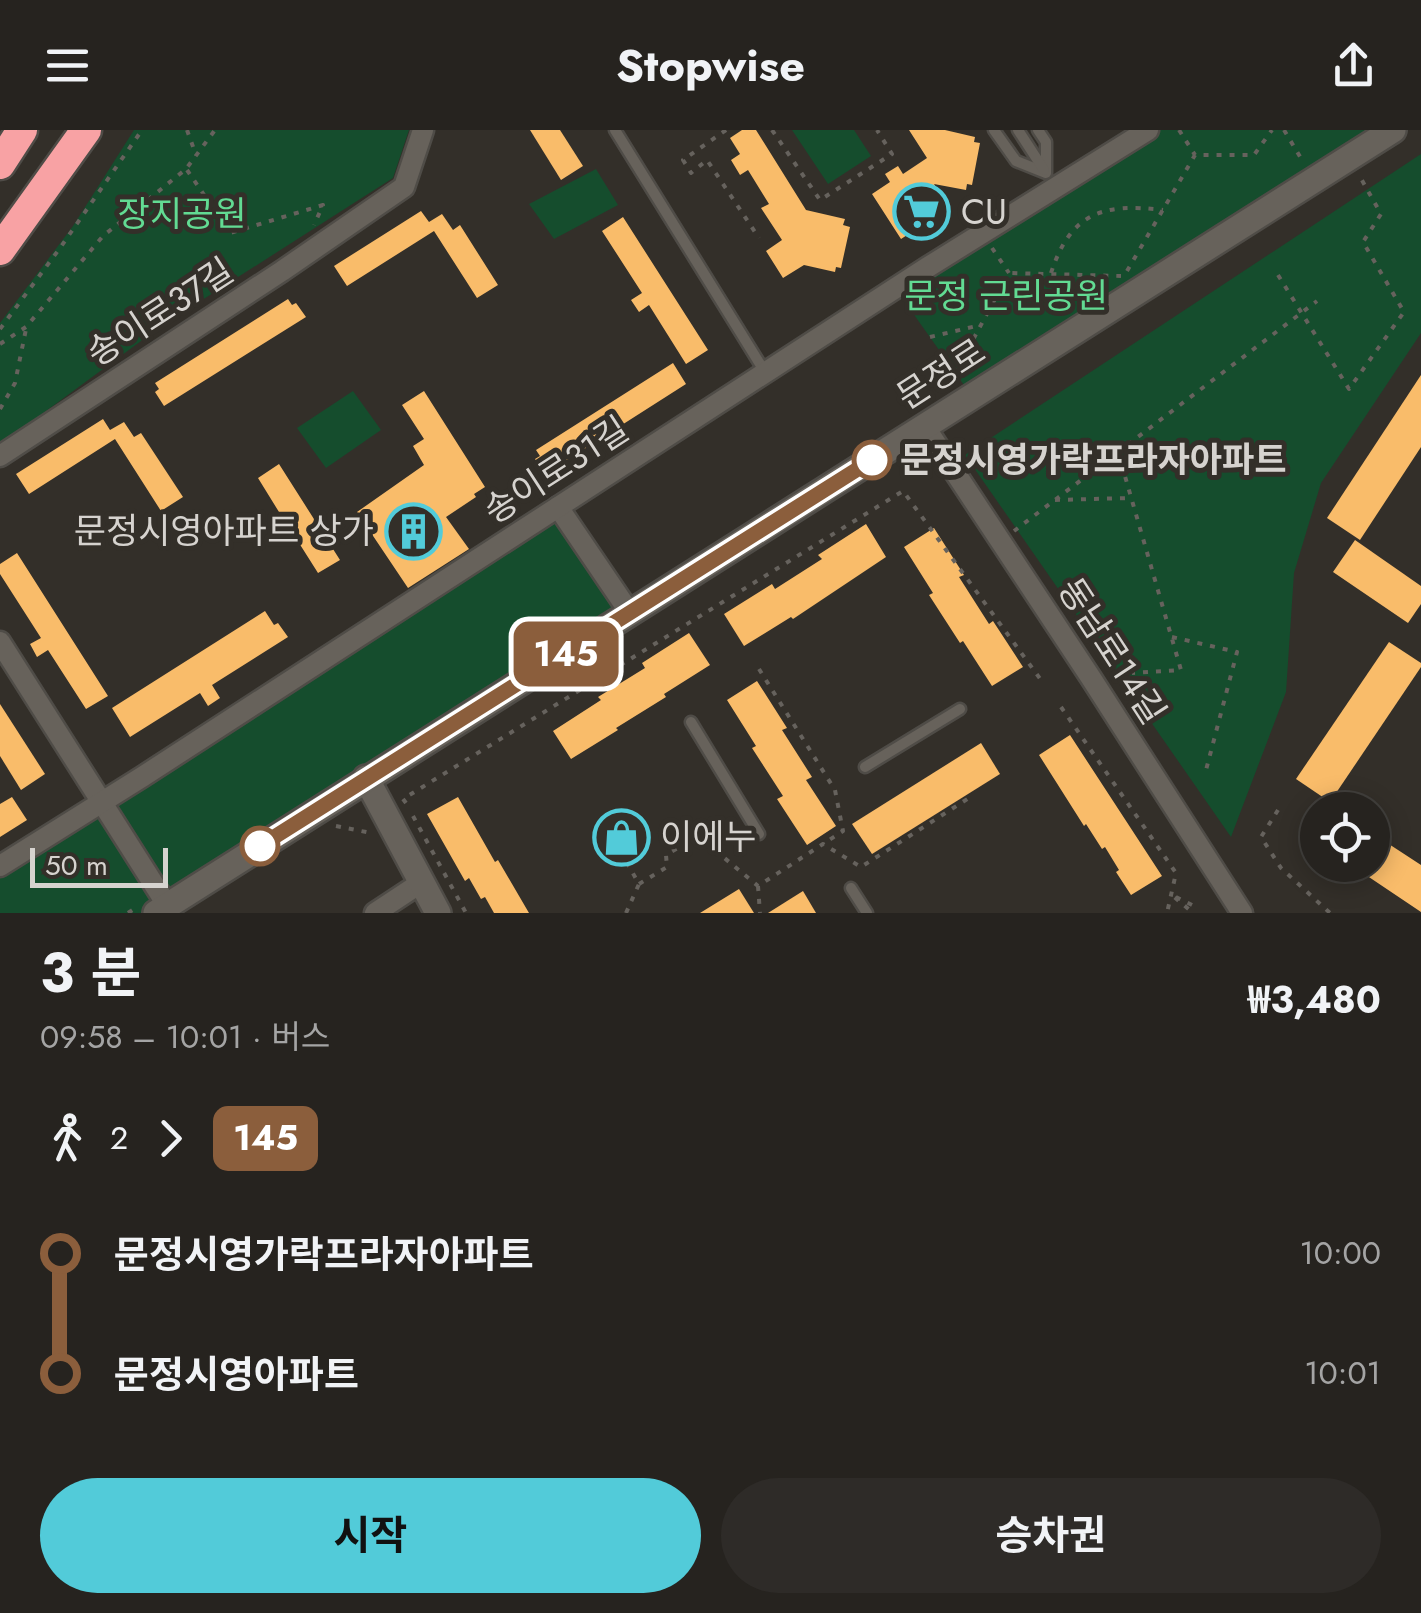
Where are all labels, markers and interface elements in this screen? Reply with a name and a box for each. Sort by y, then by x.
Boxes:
text: Stopwise [616,33,805,98]
icon: menu [40,38,95,93]
icon: share [1326,38,1381,93]
supermarket icon: CU [892,182,952,242]
place label: CU [961,187,1007,237]
park label: 장지공원 [118,189,246,239]
street label: 송이로37길 [77,246,243,378]
park label: 문정 근린공원 [904,271,1108,321]
street label: 문정로 [887,327,995,421]
street label: 송이로31길 [474,404,638,536]
place label: 문정시영가락프라자아파트 [900,435,1286,485]
marker: 문정시영가락프라자아파트 [853,441,891,479]
building icon: 문정시영아파트 상가 [383,501,443,561]
place label: 문정시영아파트 상가 [74,506,374,556]
street label: 동남로14길 [1046,568,1178,734]
line badge: 145 [508,622,624,686]
text: 145 [534,629,598,679]
map controls [1300,792,1390,882]
button: locate [1300,792,1390,882]
shop icon: 이에누 [591,807,651,867]
place label: 이에누 [660,812,757,862]
unlabelled marker [241,827,279,865]
scale bar [30,843,168,888]
text: 50 m [45,845,108,886]
text: 3 분 [40,933,141,1013]
text: ₩3,480 [1248,972,1381,1027]
text: 09:58 – 10:01 · 버스 [40,1014,330,1060]
icon: walk [40,1111,95,1166]
icon: forward [143,1111,198,1166]
text: 145 [233,1113,298,1163]
text: 2 [110,1115,128,1161]
text: 문정시영가락프라자아파트 [114,1227,534,1282]
text: 10:00 [1299,1230,1381,1276]
text: 문정시영아파트 [114,1347,359,1402]
text: 10:01 [1304,1350,1381,1396]
button: 시작 [40,1478,701,1593]
button: 승차권 [721,1478,1381,1593]

